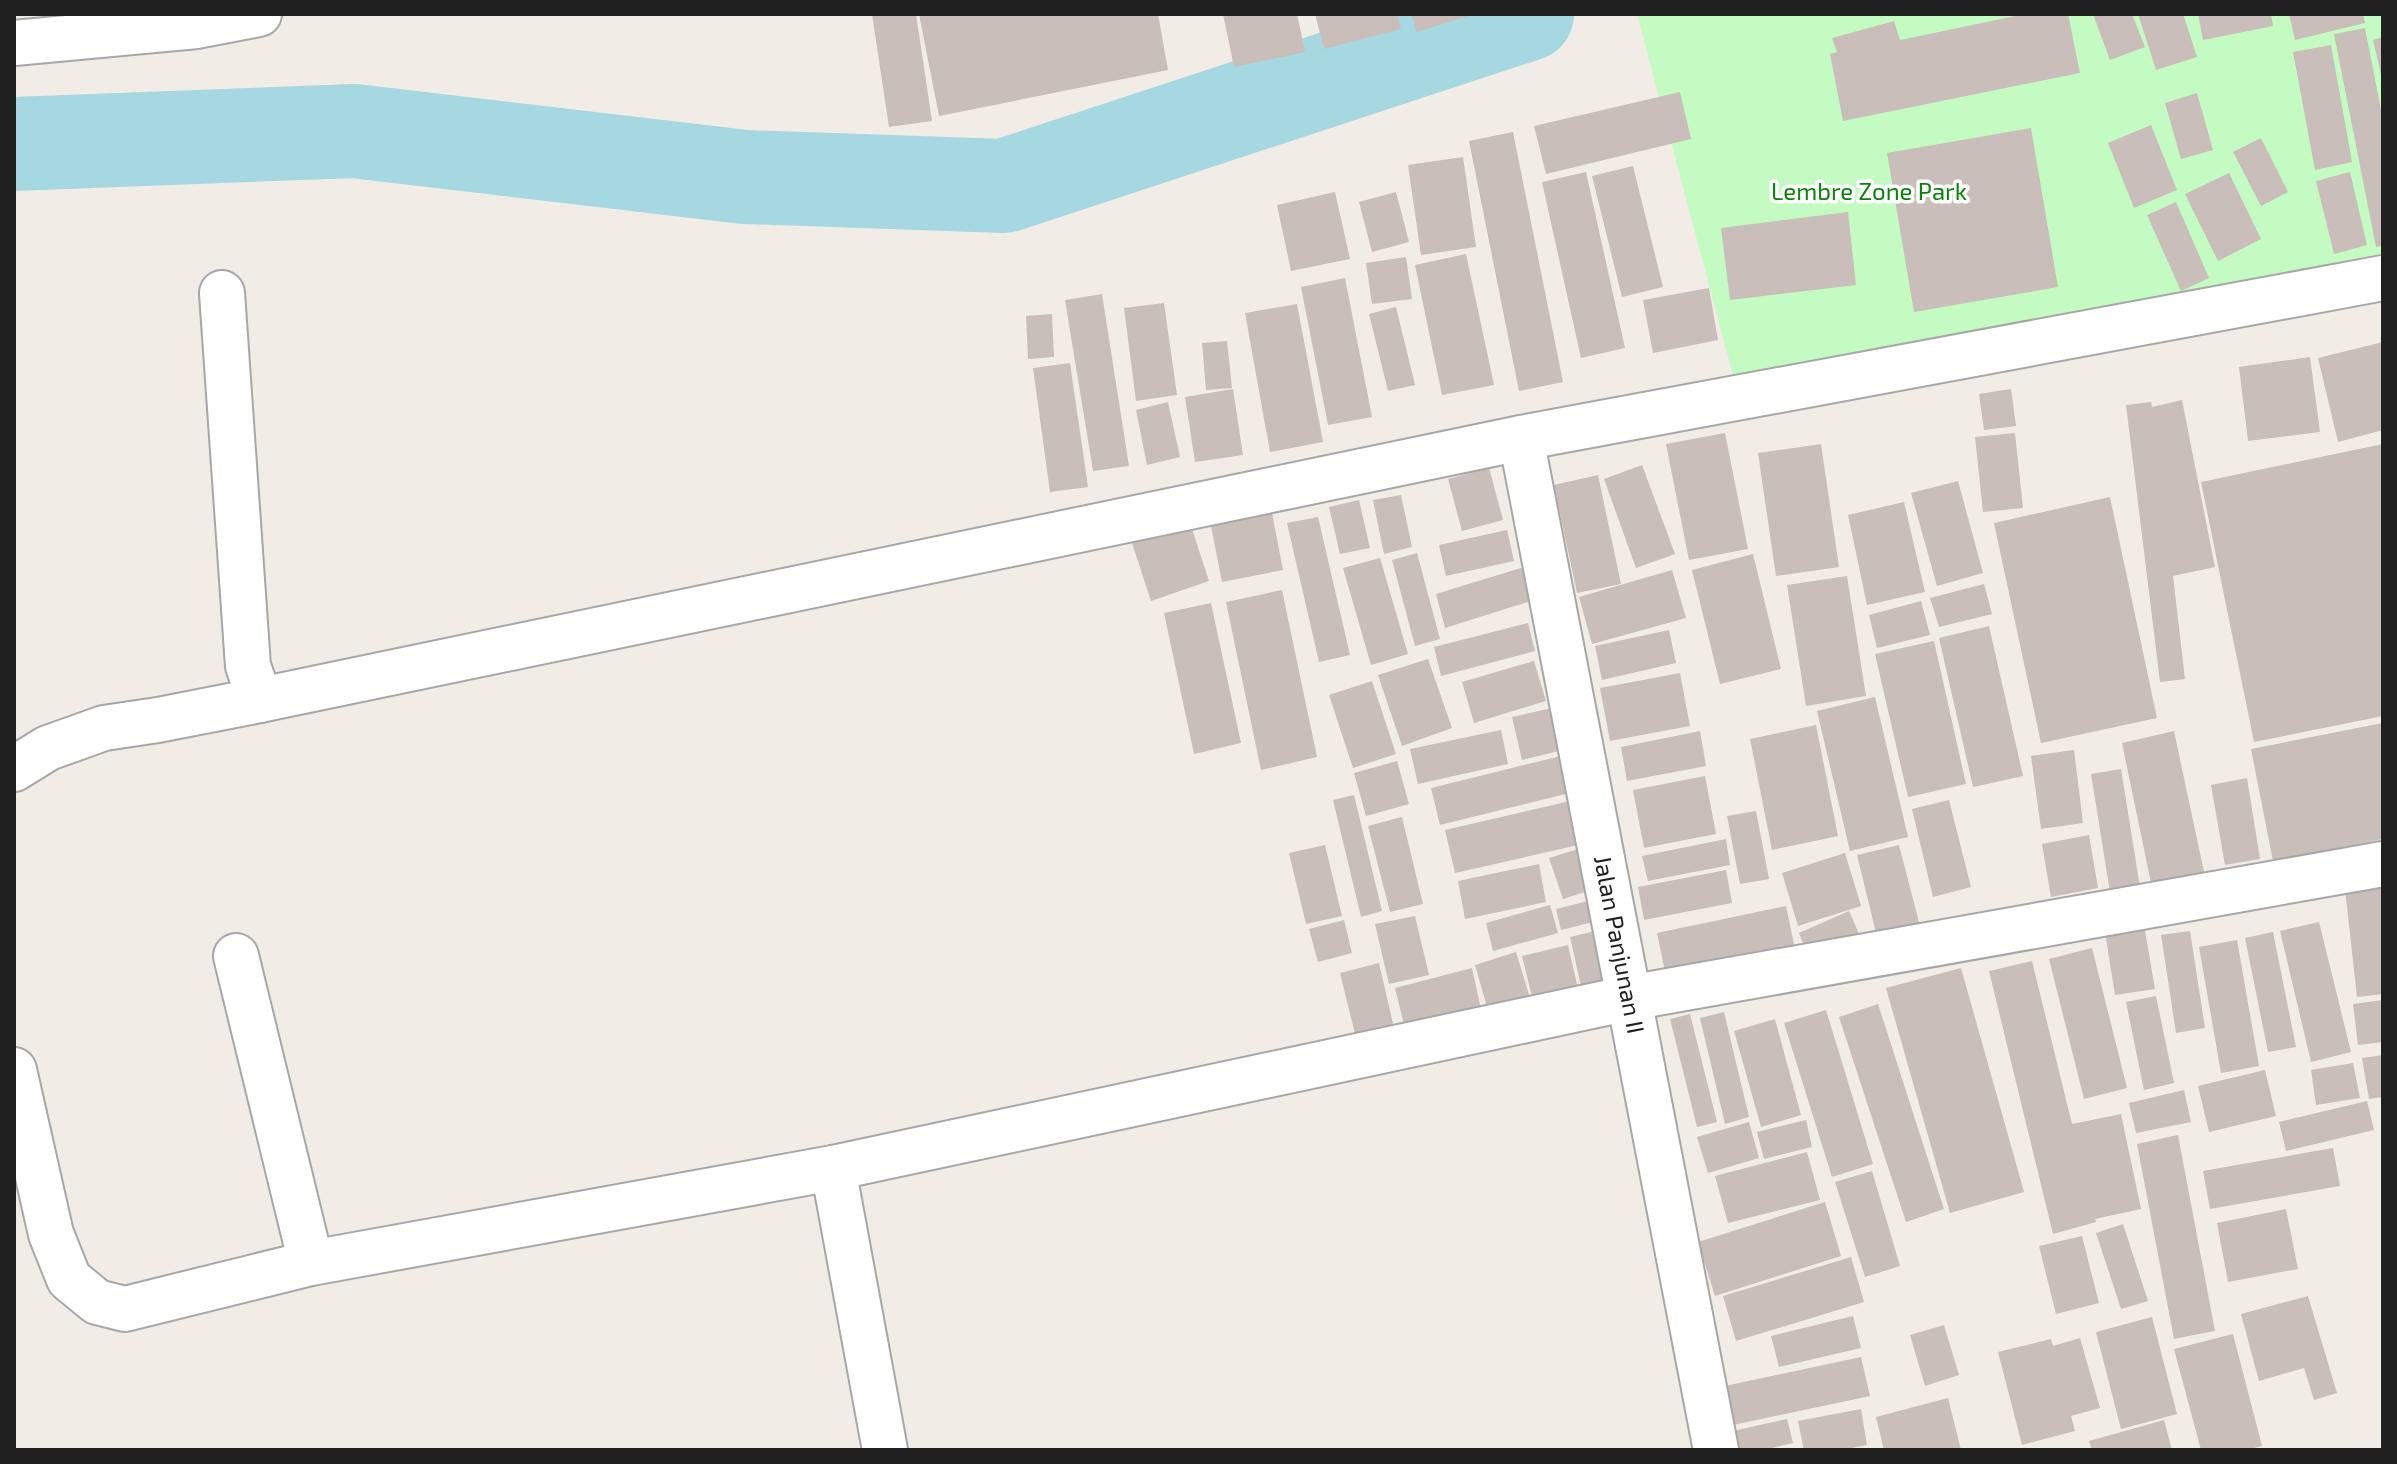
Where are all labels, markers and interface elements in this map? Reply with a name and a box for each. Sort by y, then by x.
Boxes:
park label: Lembre Zone Park [1771,176,1967,205]
street label: Jalan Panjunan II [1589,853,1651,1036]

